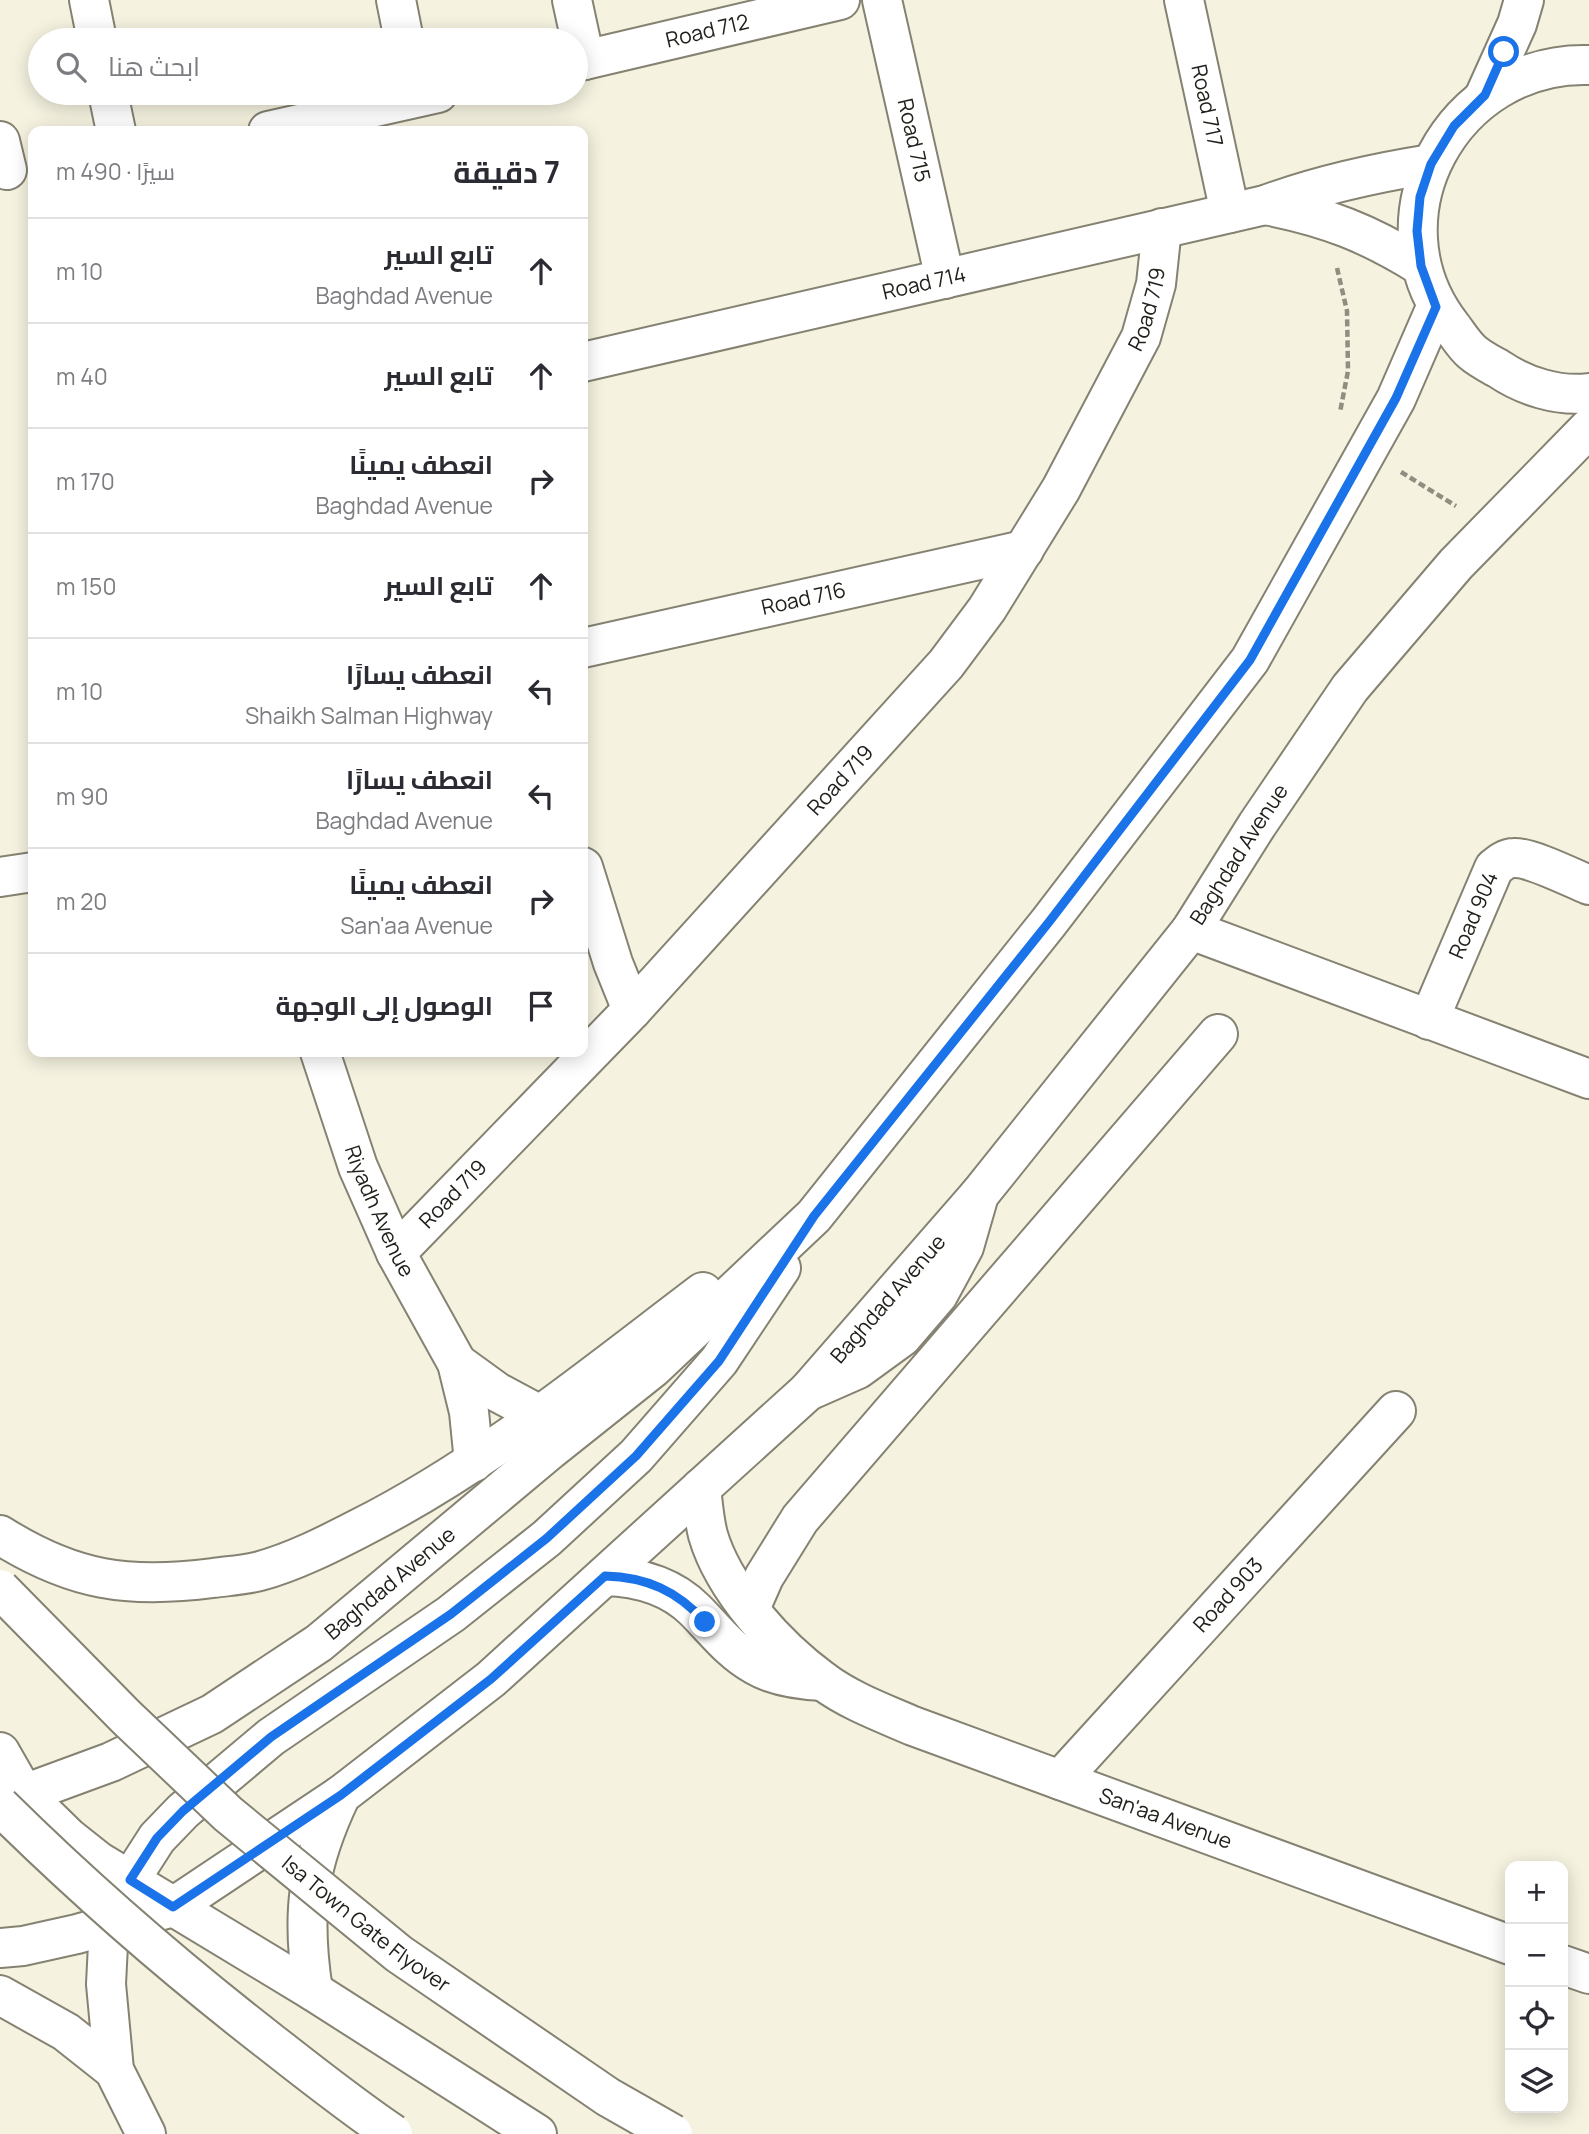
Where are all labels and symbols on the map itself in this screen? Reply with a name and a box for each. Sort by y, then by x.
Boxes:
street label: Road 712 [663,7,752,53]
route start [1488,36,1519,67]
street label: Road 717 [1185,62,1230,149]
street label: Road 715 [892,96,938,185]
street label: Road 714 [879,259,968,306]
street label: Road 719 [1121,266,1171,356]
street label: Road 716 [758,575,848,621]
street label: Road 719 [801,738,879,821]
street label: Baghdad Avenue [1183,778,1294,930]
street label: Road 904 [1442,867,1504,963]
street label: Riyadh Avenue [339,1141,422,1282]
street label: Road 719 [412,1153,492,1234]
street label: Baghdad Avenue [824,1228,951,1369]
street label: Baghdad Avenue [318,1520,461,1646]
street label: Road 903 [1186,1551,1269,1638]
route end [689,1606,720,1637]
street label: San'aa Avenue [1095,1780,1236,1855]
street label: Isa Town Gate Flyover [276,1849,457,1998]

